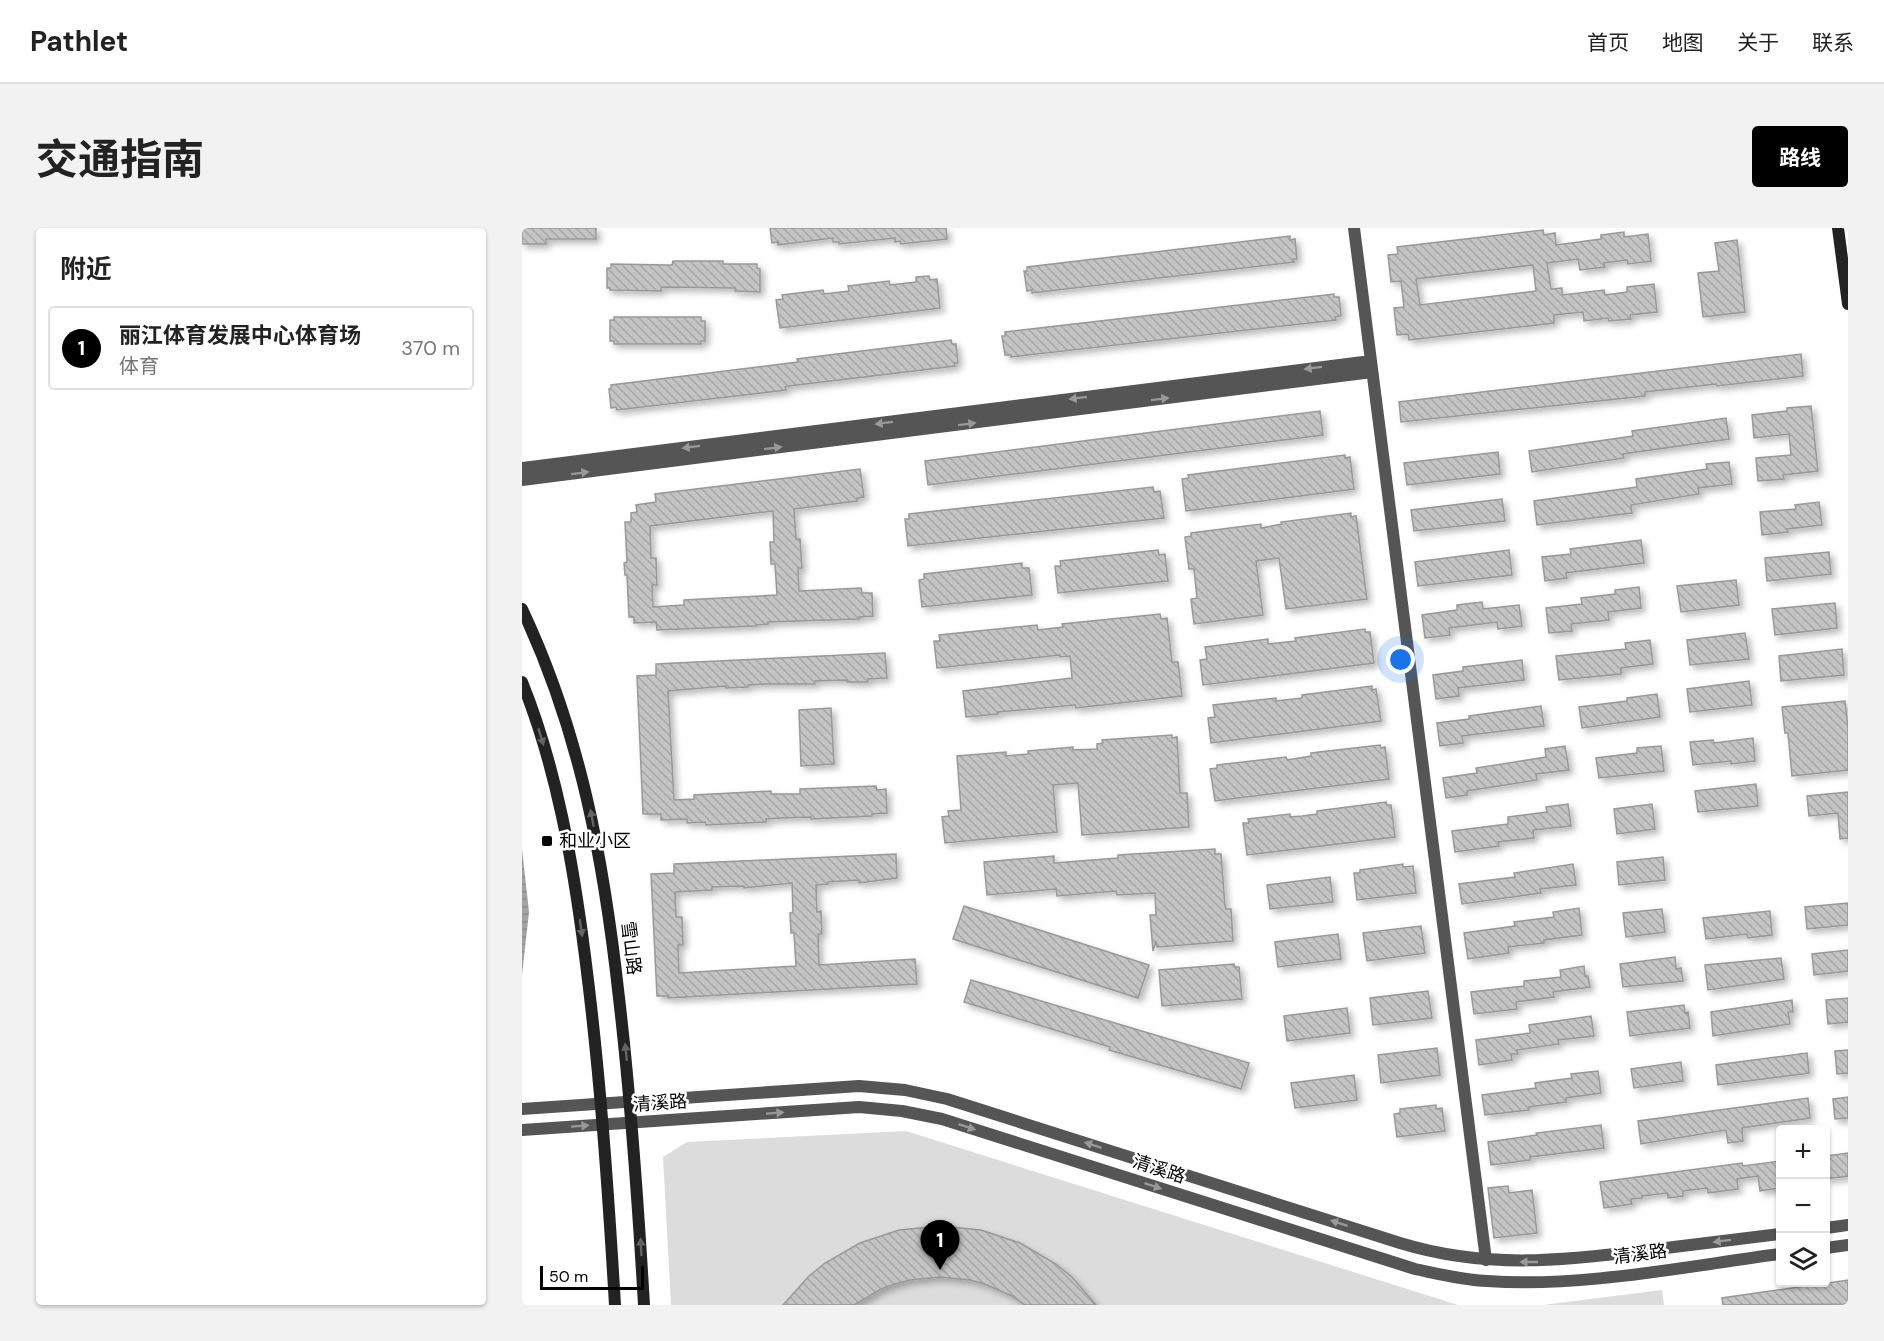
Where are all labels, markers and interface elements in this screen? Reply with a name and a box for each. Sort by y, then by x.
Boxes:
text: Pathlet [30,23,128,60]
text: 首页 [1587,29,1629,57]
text: 地图 [1662,29,1704,57]
text: 关于 [1737,29,1779,57]
text: 联系 [1812,29,1854,57]
button: 路线 [1752,126,1848,187]
text: 交通指南 [36,132,204,187]
text: 附近 [60,252,112,286]
text: 丽江体育发展中心体育场 [119,321,361,350]
text: 1 [78,335,85,361]
text: 370 m [401,335,460,361]
text: 体育 [119,353,159,379]
one-way arrow [1303,364,1322,373]
one-way arrow [1068,394,1087,403]
one-way arrow [1151,394,1170,404]
one-way arrow [875,418,894,427]
one-way arrow [958,419,977,428]
one-way arrow [681,442,700,452]
one-way arrow [764,444,783,453]
one-way arrow [571,468,590,477]
your location [1386,645,1415,674]
one-way arrow [537,728,546,746]
one-way arrow [587,808,596,827]
place label: 和业小区 [559,829,631,853]
marker: 和业小区 [540,834,554,848]
one-way arrow [576,918,585,937]
street label: 雪山路 [616,920,646,976]
one-way arrow [621,1043,630,1062]
street label: 清溪路 [632,1089,688,1117]
one-way arrow [765,1108,784,1118]
one-way arrow [571,1122,590,1131]
one-way arrow [958,1123,976,1132]
map controls [1776,1125,1830,1287]
button: + [1776,1125,1830,1179]
one-way arrow [1084,1140,1102,1149]
street label: 清溪路 [1130,1149,1188,1189]
button: − [1776,1179,1830,1233]
one-way arrow [1144,1182,1162,1191]
one-way arrow [1330,1218,1348,1227]
pin: 1 [920,1220,960,1270]
button: layers [1776,1233,1830,1287]
one-way arrow [1713,1236,1732,1246]
one-way arrow [636,1237,645,1256]
street label: 清溪路 [1612,1239,1668,1269]
one-way arrow [1519,1257,1538,1267]
scale bar [540,1263,644,1290]
text: 50 m [549,1266,588,1287]

